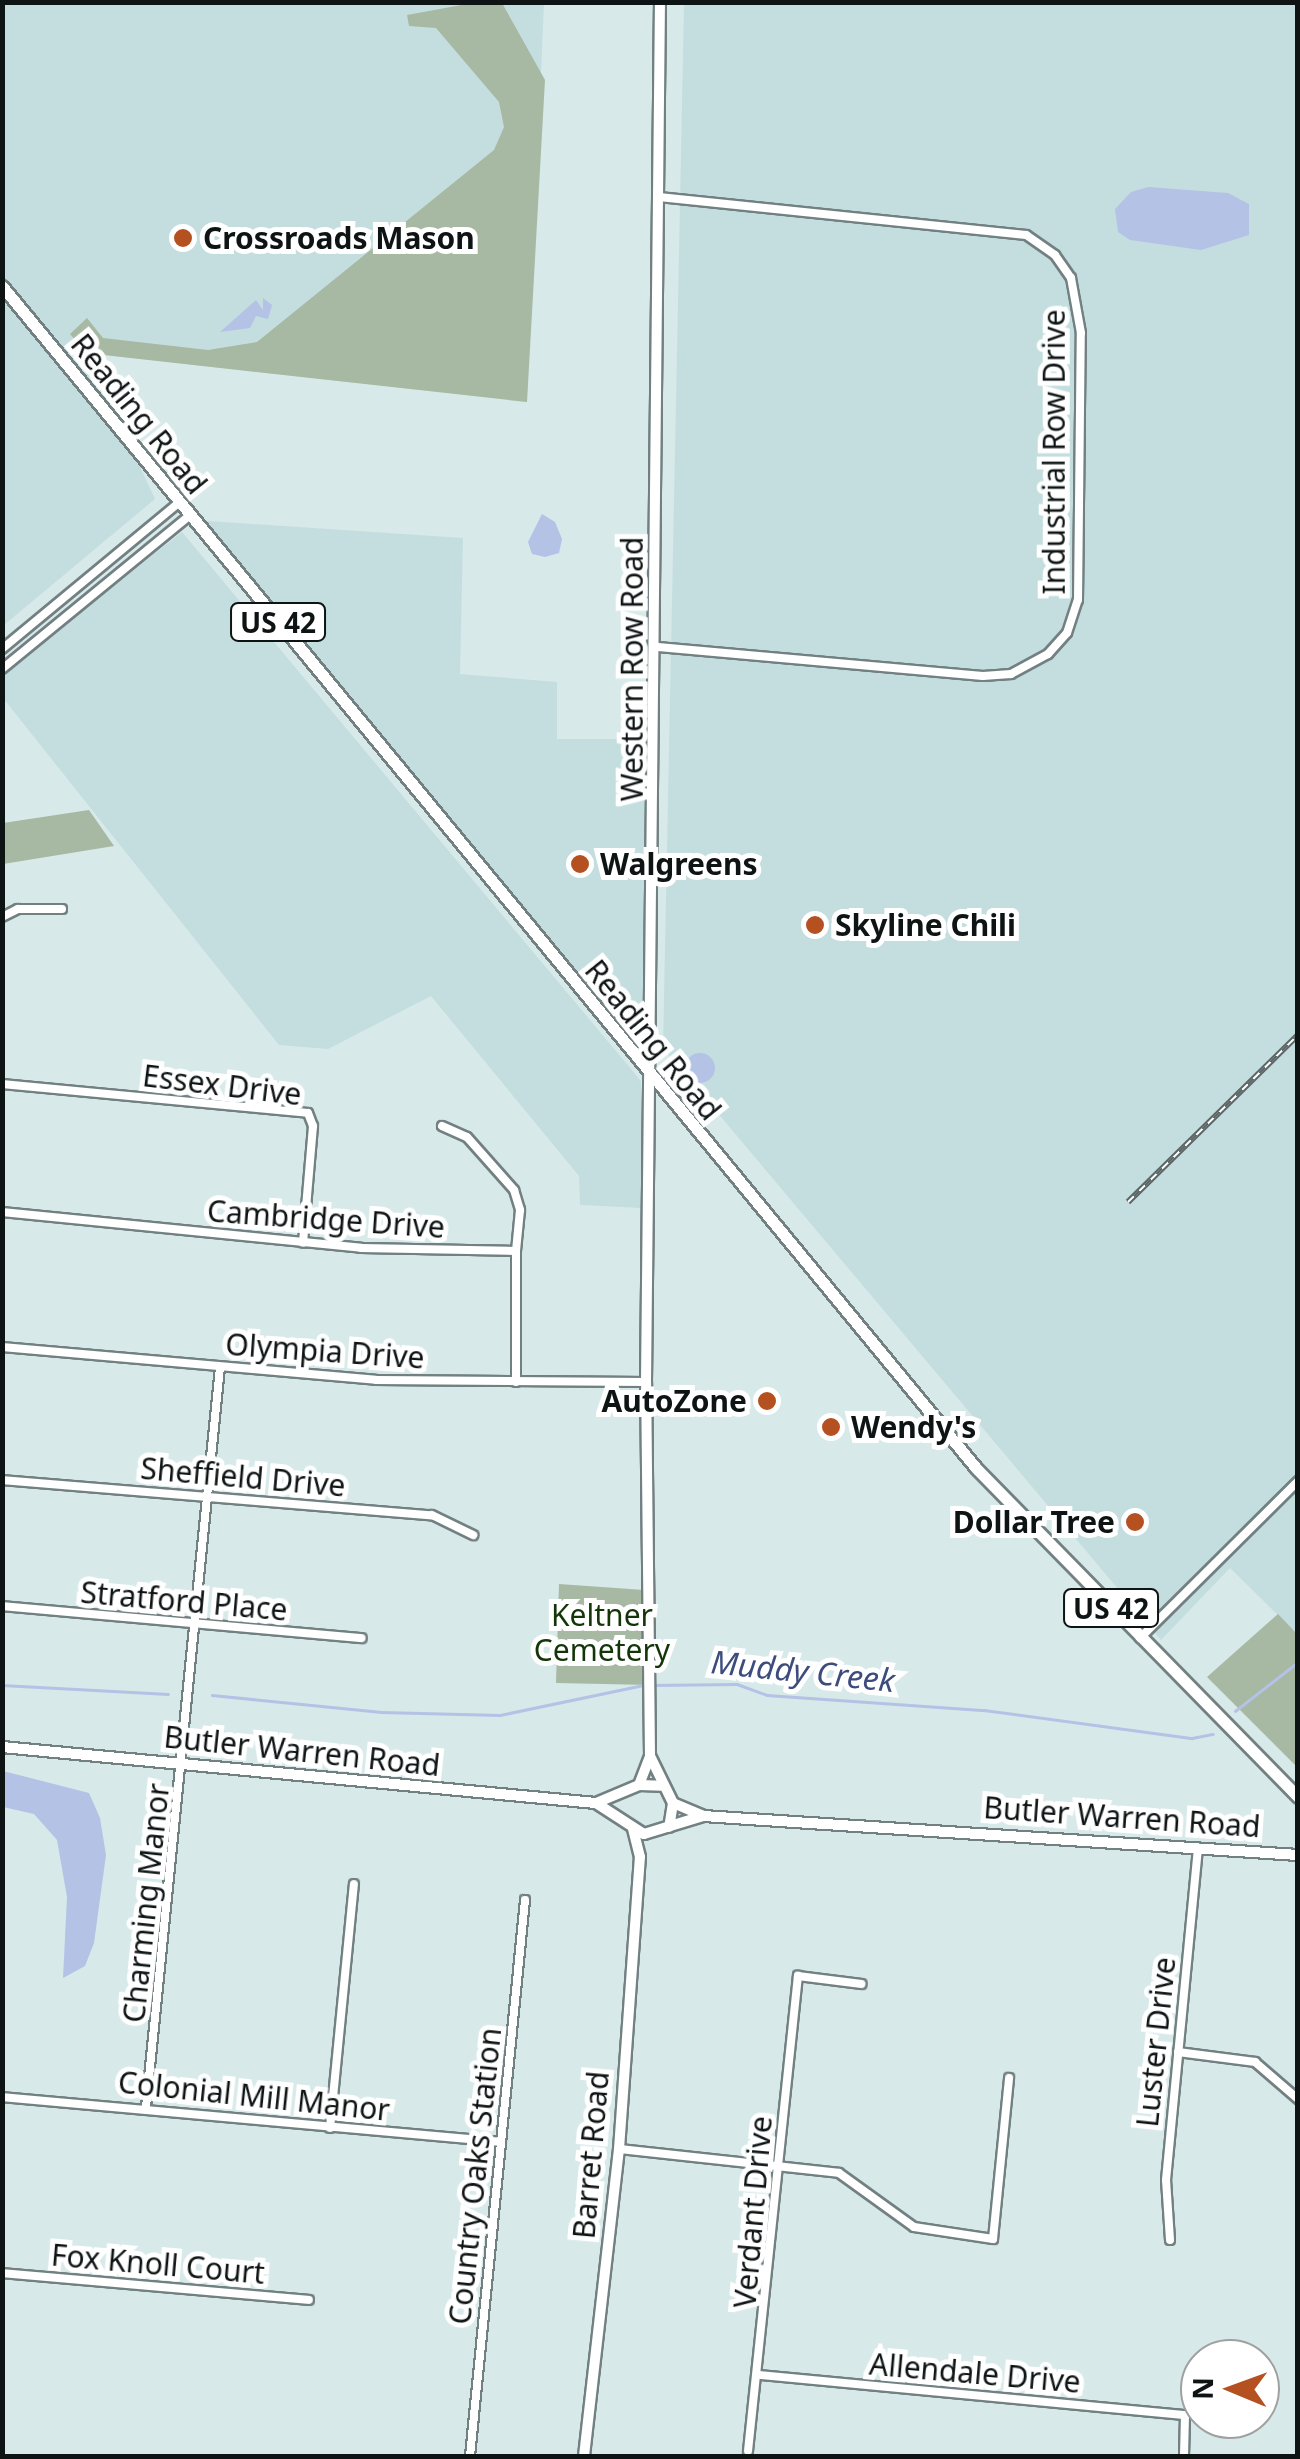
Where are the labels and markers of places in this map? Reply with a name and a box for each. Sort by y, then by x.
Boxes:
place label: Crossroads Mason [203,220,475,256]
marker: Crossroads Mason [172,227,194,249]
place label: Walgreens [600,846,757,882]
marker: Walgreens [569,853,591,875]
place label: Skyline Chili [835,907,1016,943]
marker: Skyline Chili [804,914,826,936]
place label: AutoZone [601,1383,747,1419]
marker: AutoZone [756,1390,778,1412]
place label: Wendy's [851,1409,976,1445]
marker: Wendy's [820,1416,842,1438]
place label: Dollar Tree [953,1504,1115,1540]
marker: Dollar Tree [1124,1511,1146,1533]

